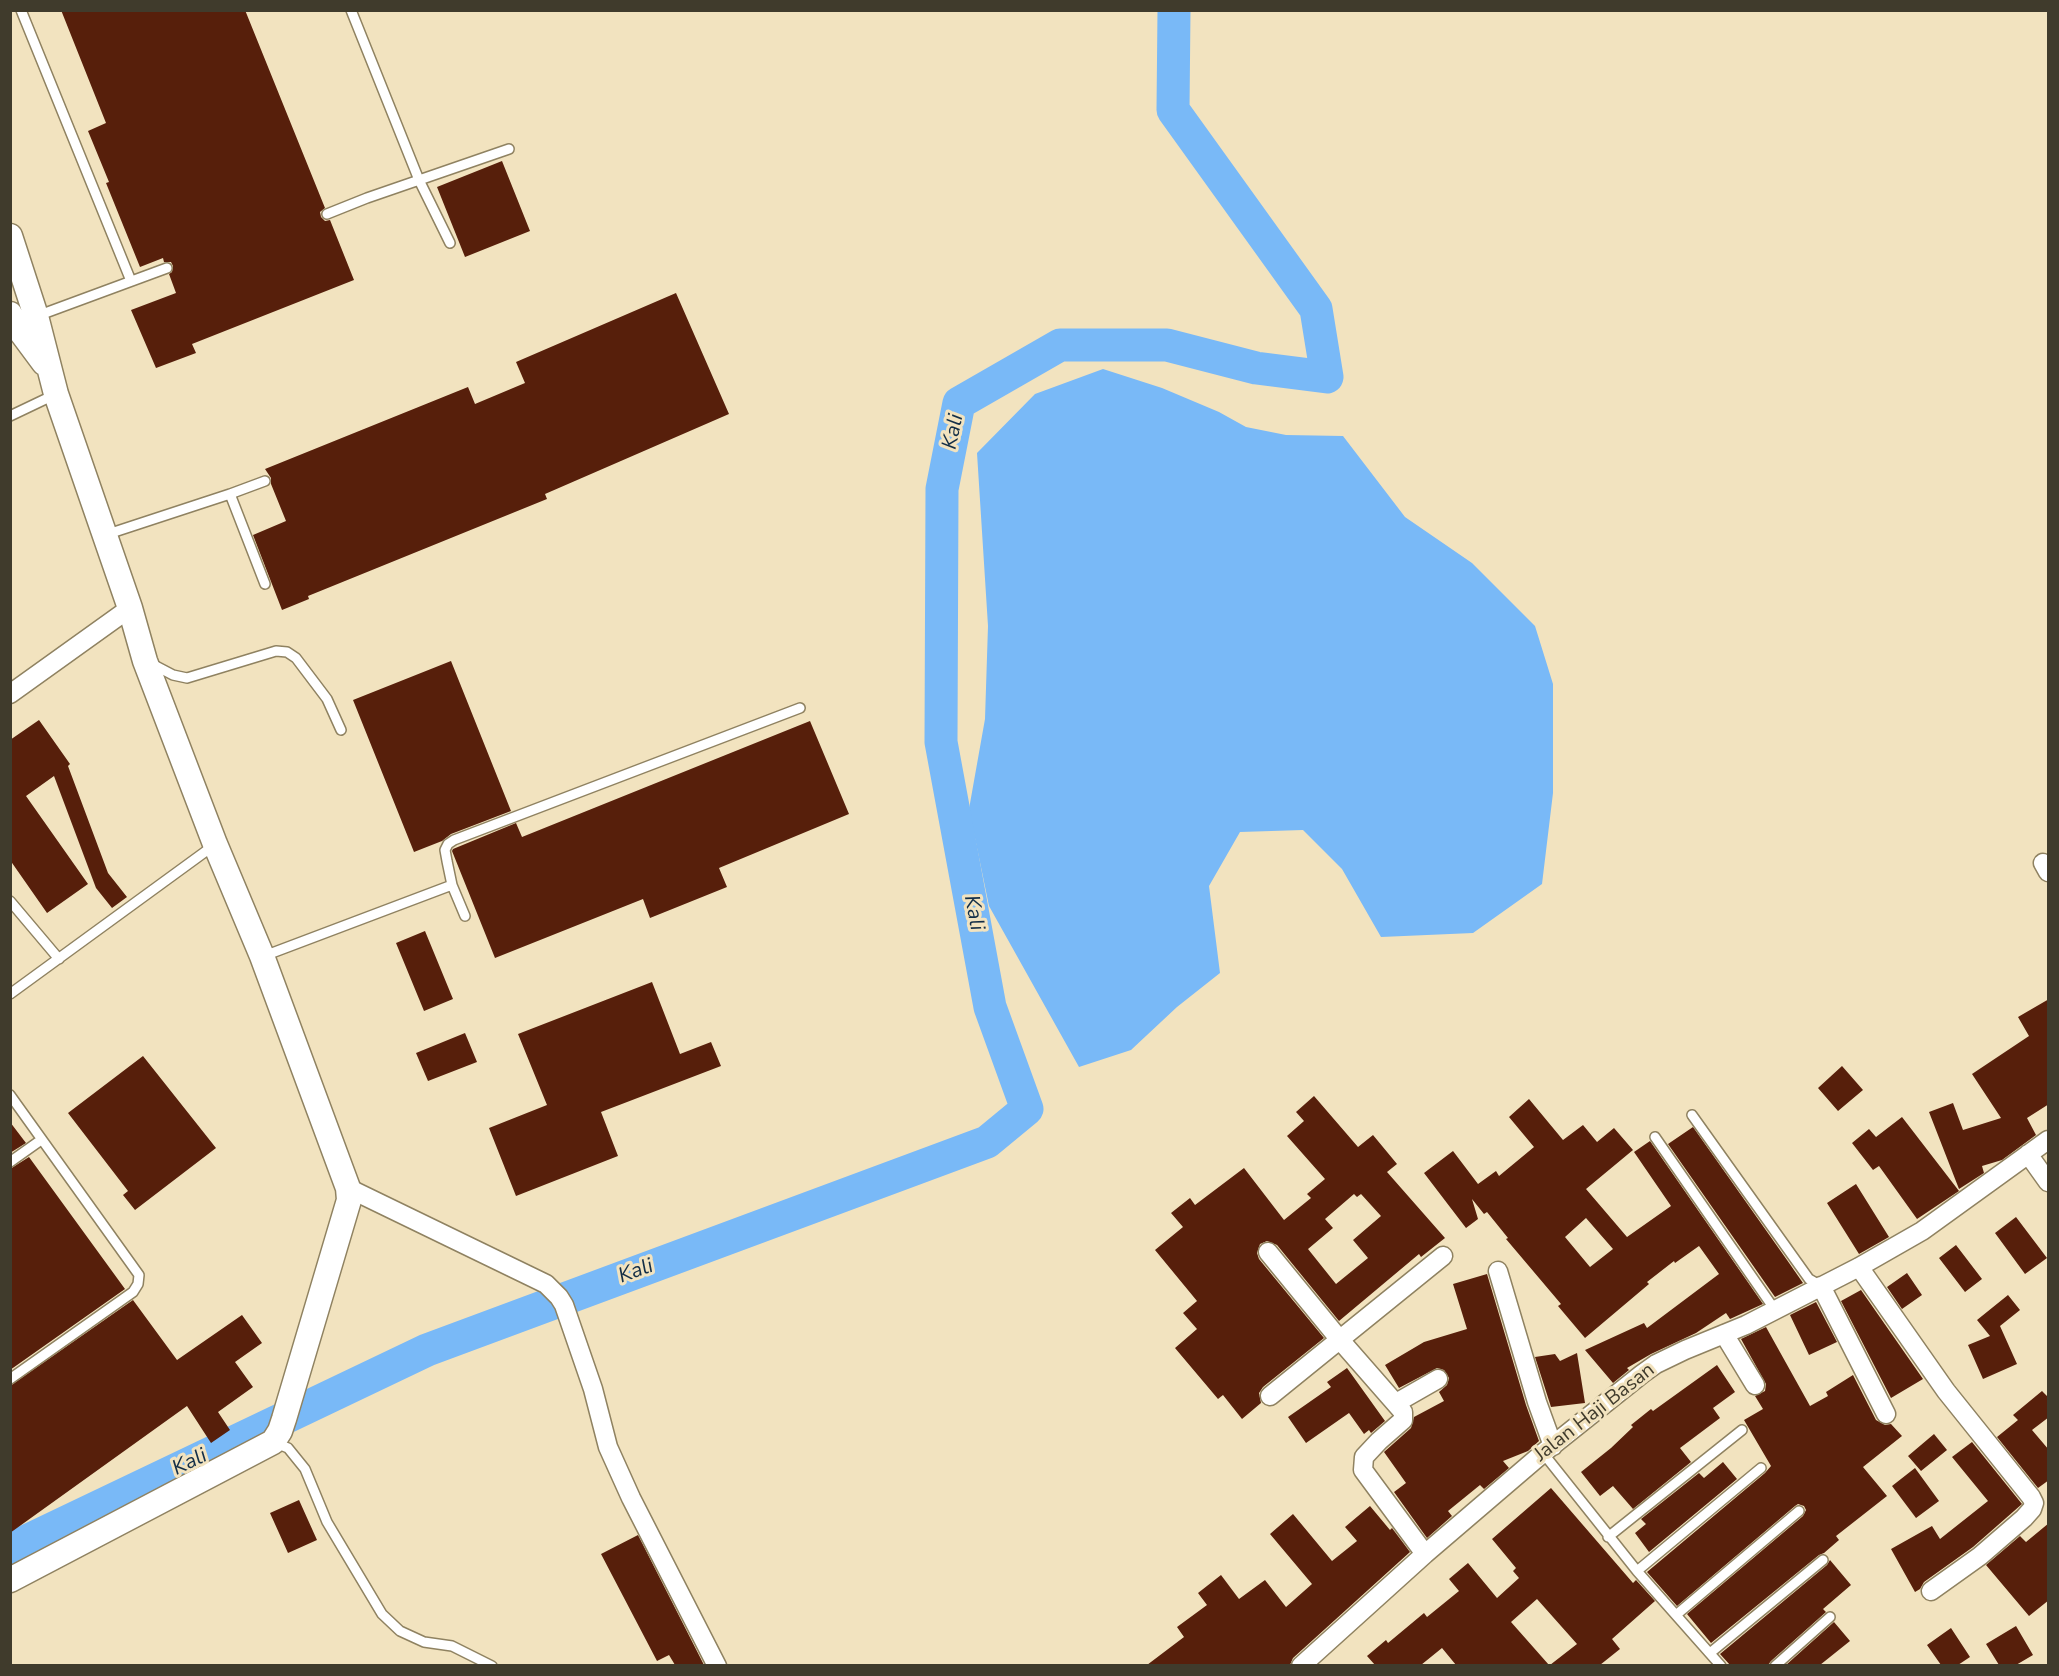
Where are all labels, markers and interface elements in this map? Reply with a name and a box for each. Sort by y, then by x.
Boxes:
water label: Kali [938,412,970,452]
water label: Kali [957,893,989,933]
water label: Kali [615,1254,657,1290]
street label: Jalan Haji Basan [1530,1359,1660,1467]
water label: Kali [169,1444,211,1482]

